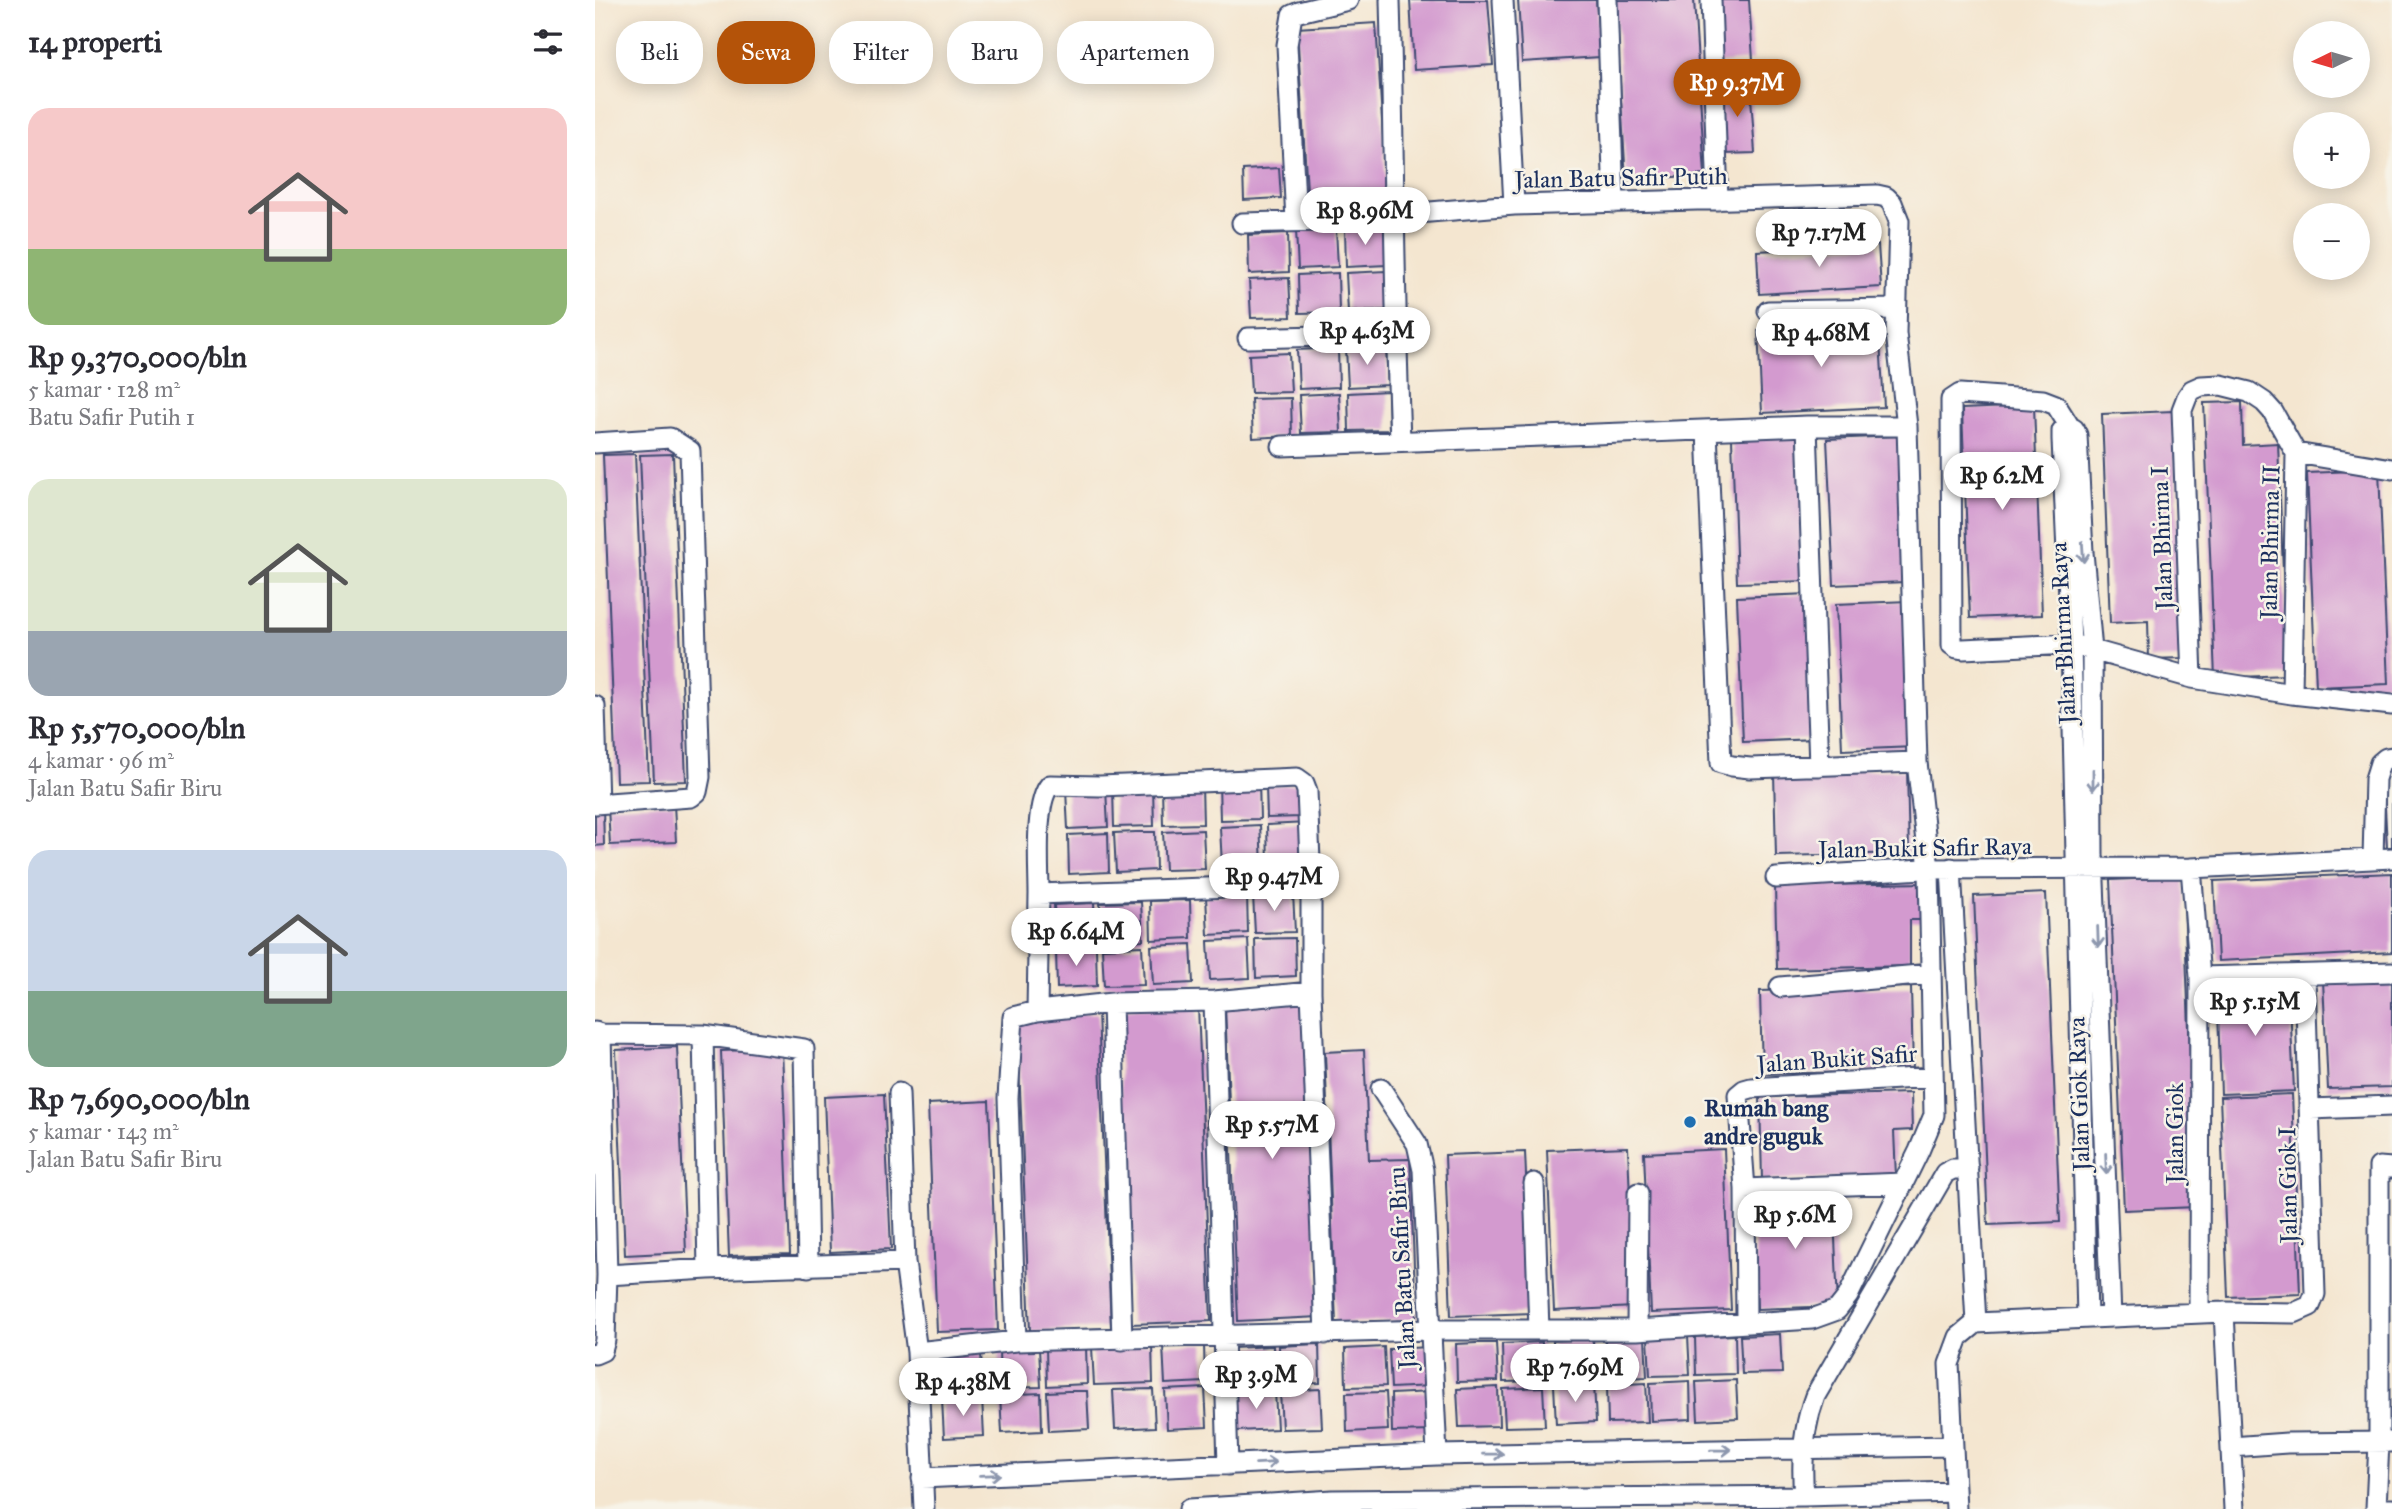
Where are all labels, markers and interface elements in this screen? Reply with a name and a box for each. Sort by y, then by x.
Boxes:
chip: Beli [616,21,703,84]
chip: Sewa [717,21,815,84]
chip: Filter [829,21,933,84]
chip: Baru [947,21,1043,84]
chip: Apartemen [1057,21,1214,84]
north arrow [2293,21,2369,98]
map controls [2293,21,2370,280]
icon: filters [529,23,567,61]
text: 14 properti [28,24,162,60]
pin: Rp 9.37M [1665,60,1809,119]
text: Rp 9.37M [1690,68,1784,96]
button: + [2293,112,2370,189]
icon: home [235,154,361,280]
street label: Jalan Batu Safir Putih [1511,161,1728,195]
pin: Rp 8.96M [1293,188,1437,247]
text: Rp 8.96M [1316,196,1414,224]
button: − [2293,203,2370,280]
pin: Rp 7.17M [1747,210,1891,269]
text: Rp 7.17M [1772,218,1866,246]
pin: Rp 4.63M [1295,308,1439,367]
pin: Rp 4.68M [1749,310,1893,369]
text: Rp 4.63M [1319,316,1415,344]
text: Rp 4.68M [1772,318,1870,346]
text: Rp 9,370,000/bln [28,339,247,375]
text: 5 kamar · 128 m² [28,375,180,403]
text: Batu Safir Putih 1 [28,403,195,431]
pin: Rp 6.2M [1937,452,2067,512]
text: Rp 6.2M [1960,461,2044,489]
street label: Jalan Bhirma II [2254,464,2286,623]
street label: Jalan Bhirma I [2144,465,2180,614]
icon: home [235,525,361,651]
street label: Jalan Bhirma Raya [2043,540,2083,728]
one-way arrow [2077,541,2090,563]
text: Rp 5,570,000/bln [28,710,245,746]
text: 4 kamar · 96 m² [28,746,174,774]
one-way arrow [2086,768,2100,791]
text: Jalan Batu Safir Biru [28,774,222,802]
street label: Jalan Bukit Safir Raya [1815,831,2033,865]
pin: Rp 9.47M [1202,853,1346,913]
text: Rp 9.47M [1225,862,1323,890]
icon: home [235,896,361,1022]
pin: Rp 6.64M [1004,908,1148,968]
text: Rp 6.64M [1027,917,1125,945]
one-way arrow [2091,925,2104,948]
pin: Rp 5.15M [2183,978,2327,1038]
text: Rp 5.15M [2210,987,2300,1015]
street label: Jalan Giok Raya [2061,1015,2097,1175]
street label: Jalan Bukit Safir [1753,1038,1918,1080]
text: Rp 7,690,000/bln [28,1081,250,1117]
street label: Jalan Giok [2160,1081,2190,1187]
place label: Rumah bang andre guguk [1704,1093,1829,1151]
pin: Rp 5.57M [1200,1102,1344,1161]
text: Rp 5.57M [1225,1110,1319,1138]
marker: Rumah bang andre guguk [1682,1114,1698,1130]
text: 5 kamar · 143 m² [28,1117,179,1145]
street label: Jalan Giok I [2272,1126,2304,1247]
text: Jalan Batu Safir Biru [28,1145,222,1173]
one-way arrow [2099,1153,2113,1176]
street label: Jalan Batu Safir Biru [1382,1166,1422,1373]
pin: Rp 5.6M [1730,1192,1860,1251]
text: Rp 5.6M [1753,1200,1837,1228]
pin: Rp 7.69M [1503,1344,1647,1404]
pin: Rp 3.9M [1191,1352,1321,1411]
text: Rp 7.69M [1526,1353,1624,1381]
pin: Rp 4.38M [891,1358,1035,1418]
text: Rp 3.9M [1215,1360,1297,1388]
text: Rp 4.38M [915,1367,1011,1395]
one-way arrow [1709,1443,1732,1457]
one-way arrow [1482,1447,1505,1461]
one-way arrow [1254,1457,1277,1470]
one-way arrow [978,1469,1001,1482]

